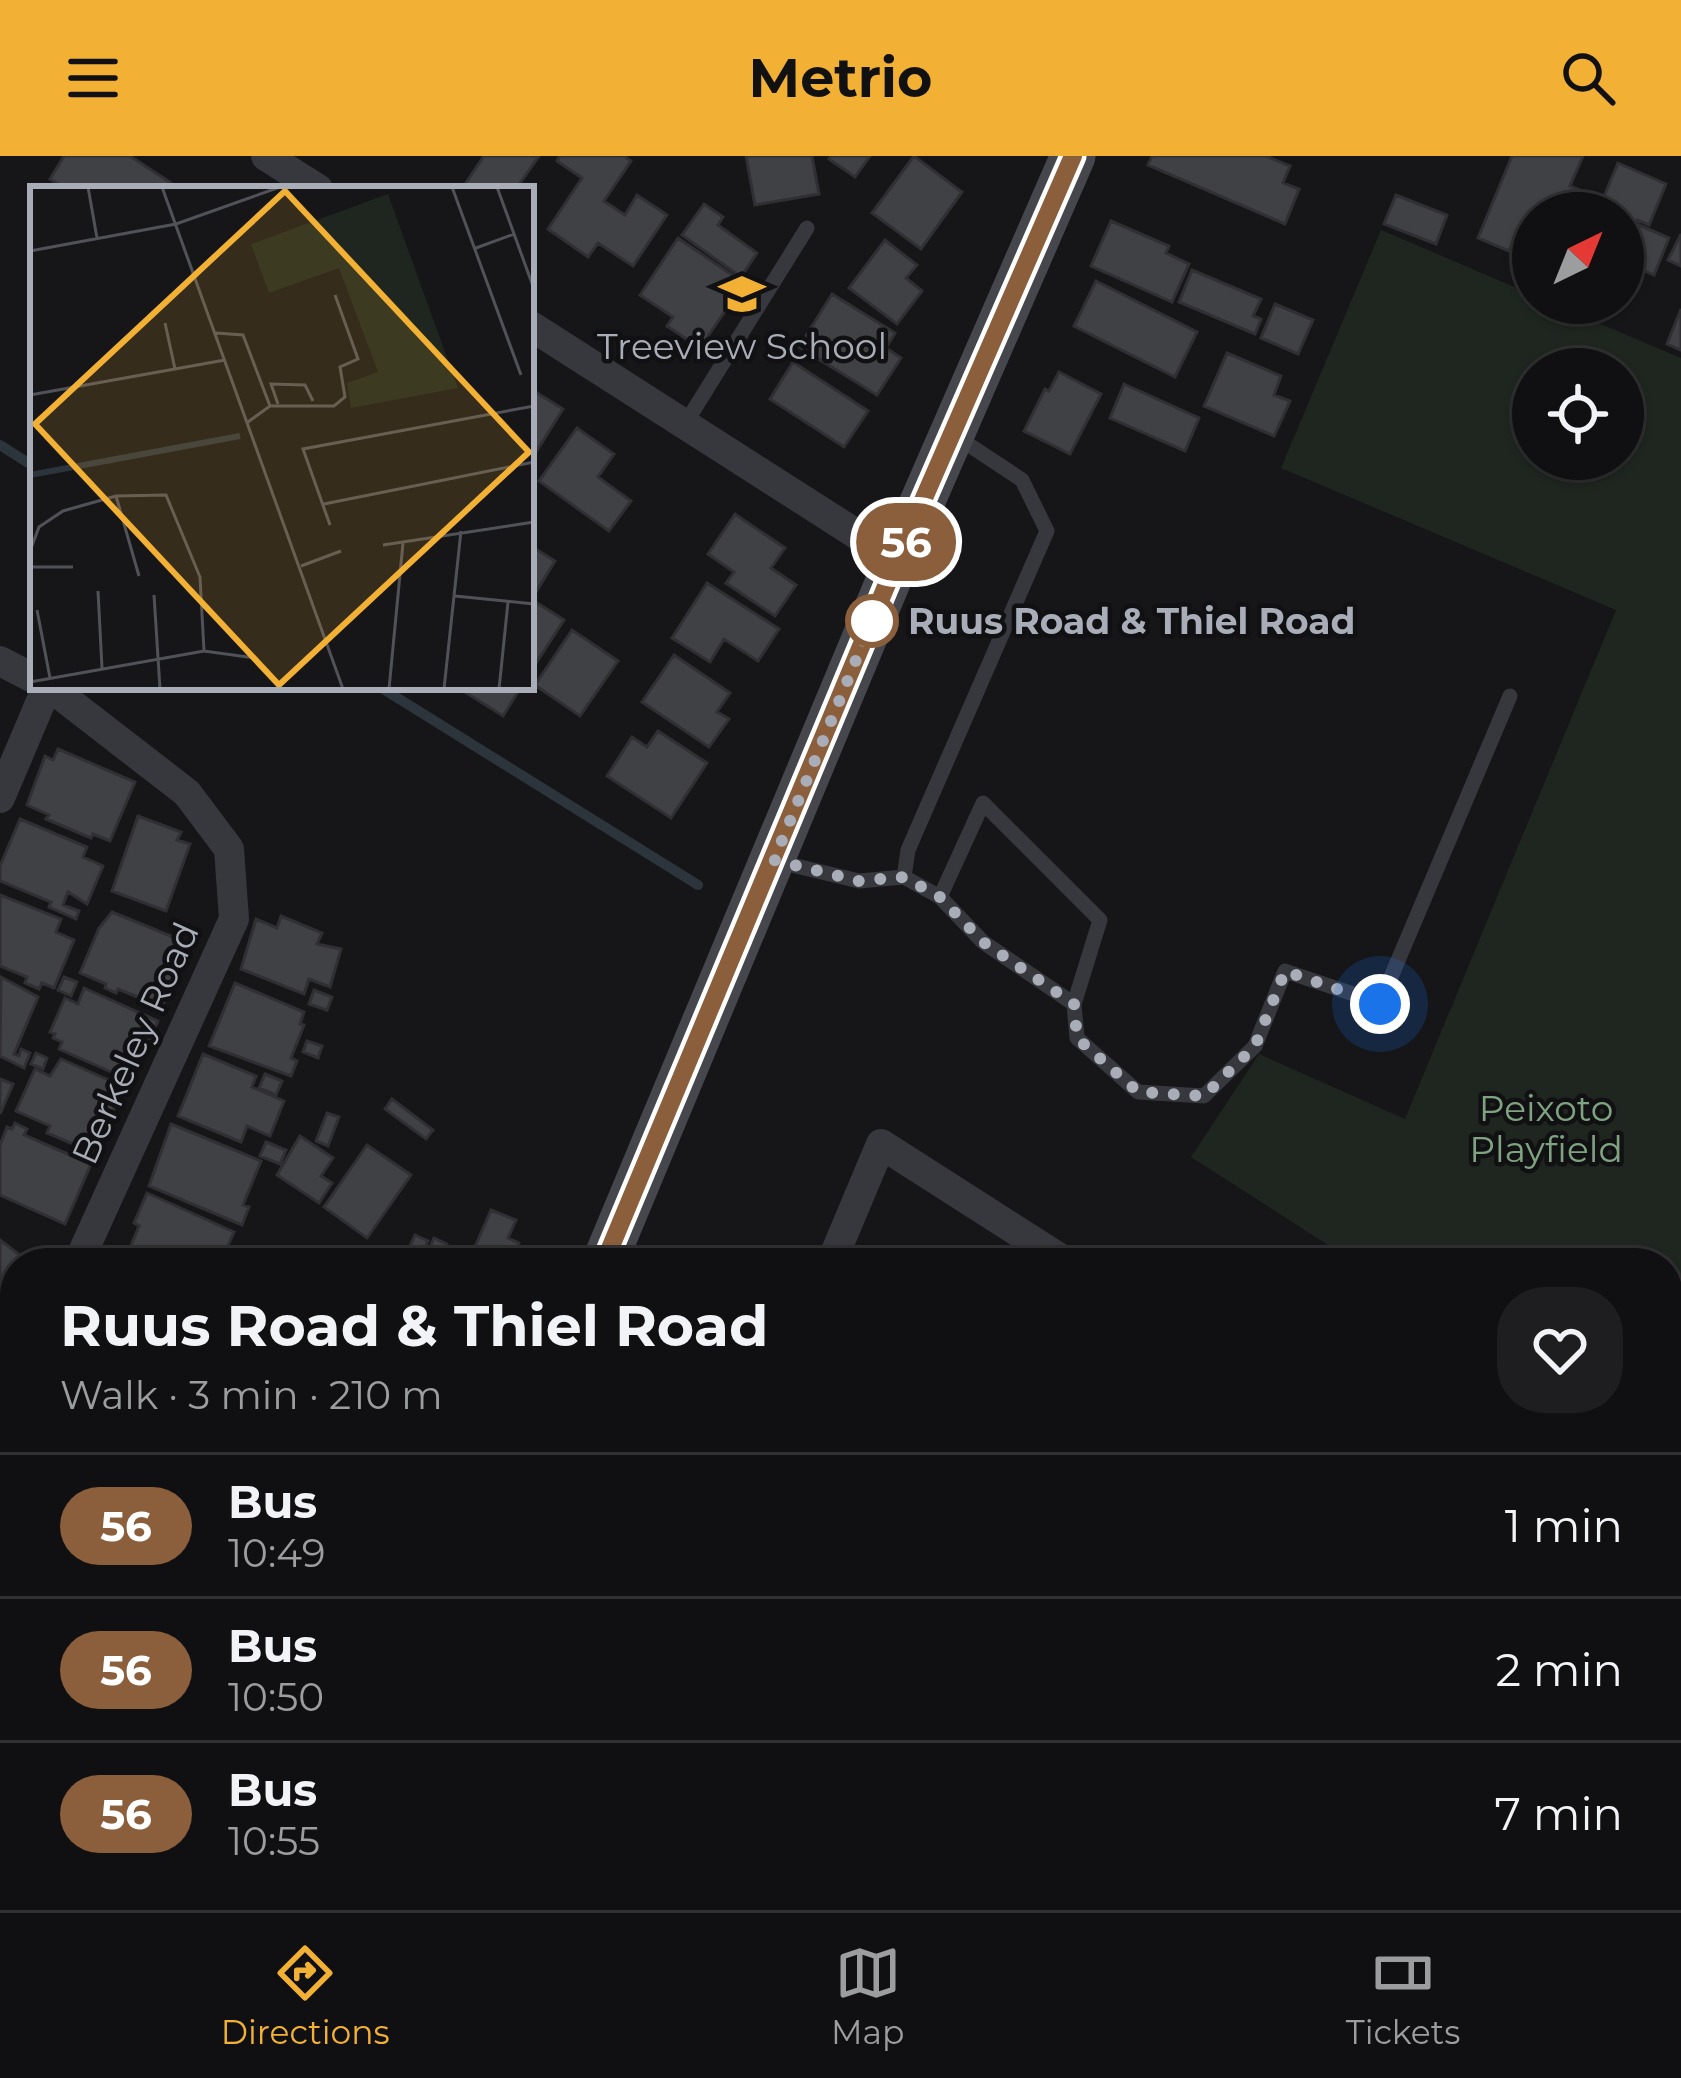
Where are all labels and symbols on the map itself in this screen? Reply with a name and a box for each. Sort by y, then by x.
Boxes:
inset map [30,186,534,690]
north arrow [1512,192,1644,324]
school or university icon: Treeview School [717,269,767,319]
place label: Treeview School [597,324,887,368]
line badge: 56 [852,503,960,581]
marker: Ruus Road & Thiel Road [847,596,897,646]
place label: Ruus Road & Thiel Road [908,599,1355,643]
street label: Berkeley Road [62,915,208,1171]
your location [1350,974,1410,1034]
park label: Peixoto Playfield [1469,1086,1623,1171]

